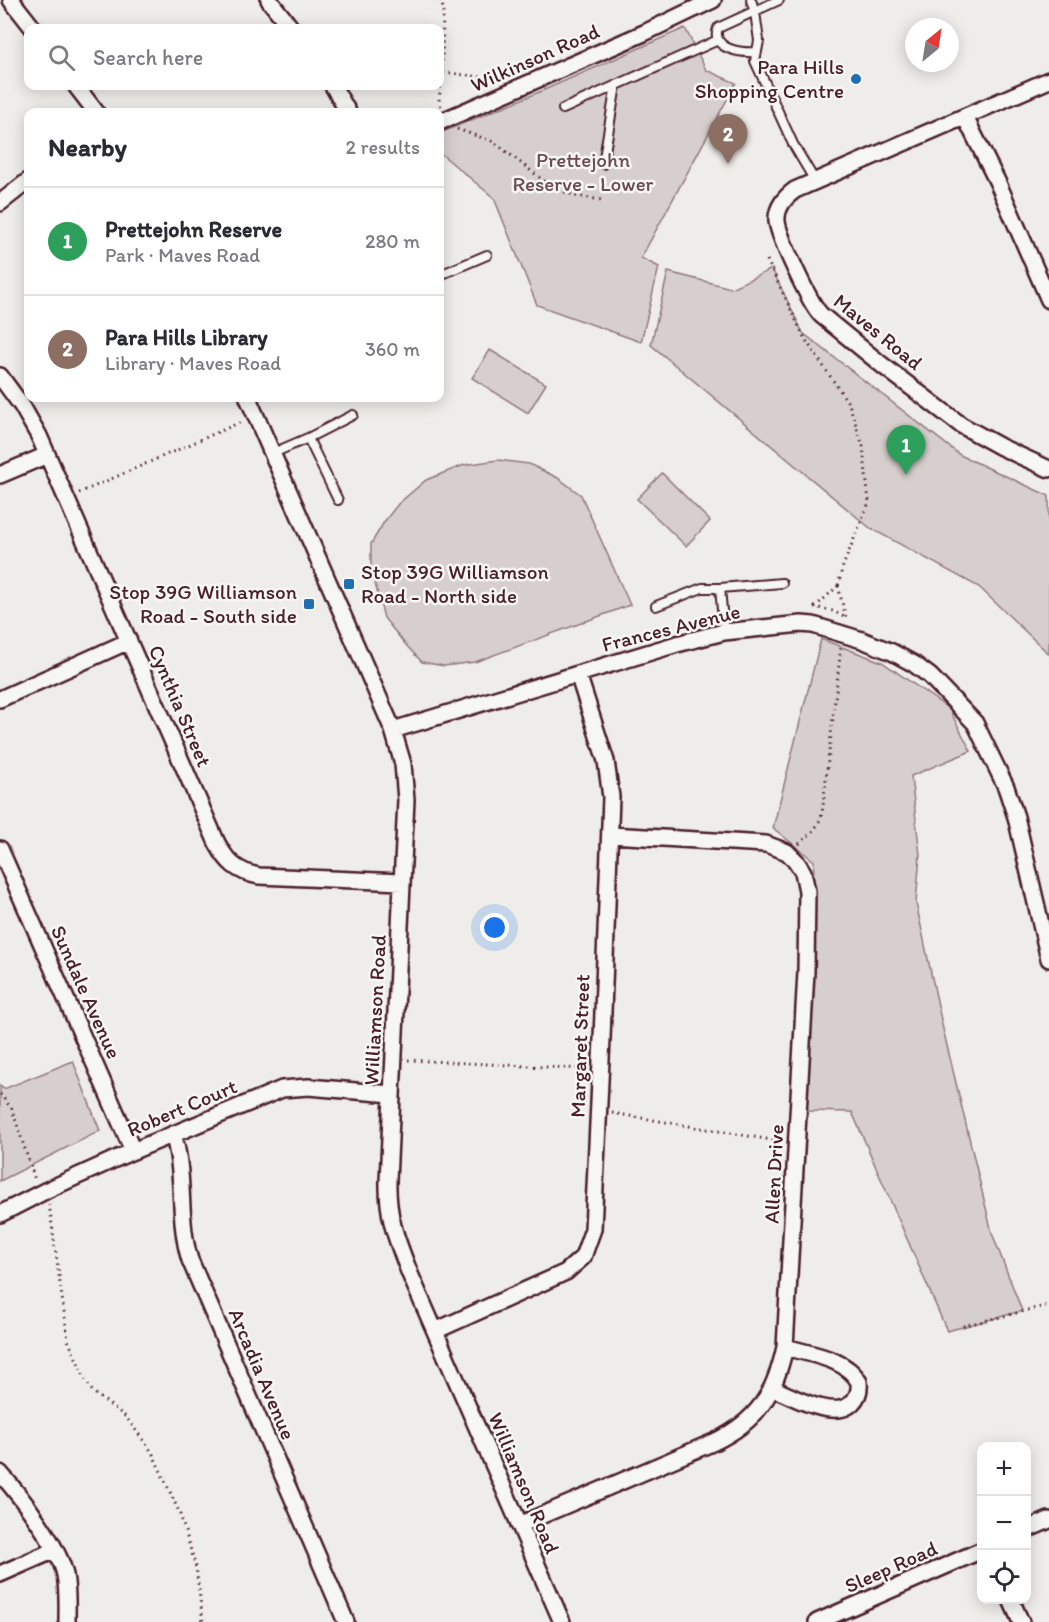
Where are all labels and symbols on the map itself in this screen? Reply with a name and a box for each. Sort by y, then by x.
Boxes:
street label: Wilkinson Road [467,18,604,97]
north arrow [905,18,959,72]
place label: Para Hills Shopping Centre [695,54,844,103]
marker: Para Hills Shopping Centre [849,72,863,86]
pin: 2 [708,114,748,164]
park label: Prettejohn Reserve - Lower [512,147,654,196]
street label: Maves Road [829,288,928,375]
pin: 1 [886,426,926,475]
place label: Stop 39G Williamson Road - North side [361,559,549,608]
marker: Stop 39G Williamson Road - North side [342,577,356,591]
place label: Stop 39G Williamson Road - South side [109,579,297,628]
marker: Stop 39G Williamson Road - South side [302,597,316,611]
street label: Frances Avenue [599,598,743,657]
street label: Cynthia Street [144,641,217,771]
your location [480,913,509,942]
street label: Sundale Avenue [46,921,127,1062]
street label: Williamson Road [358,933,391,1086]
street label: Margaret Street [564,974,595,1118]
street label: Robert Court [123,1073,241,1142]
street label: Allen Drive [758,1124,789,1224]
street label: Arcadia Avenue [224,1304,301,1443]
street label: Williamson Road [483,1408,566,1558]
street label: Sleep Road [841,1535,942,1598]

